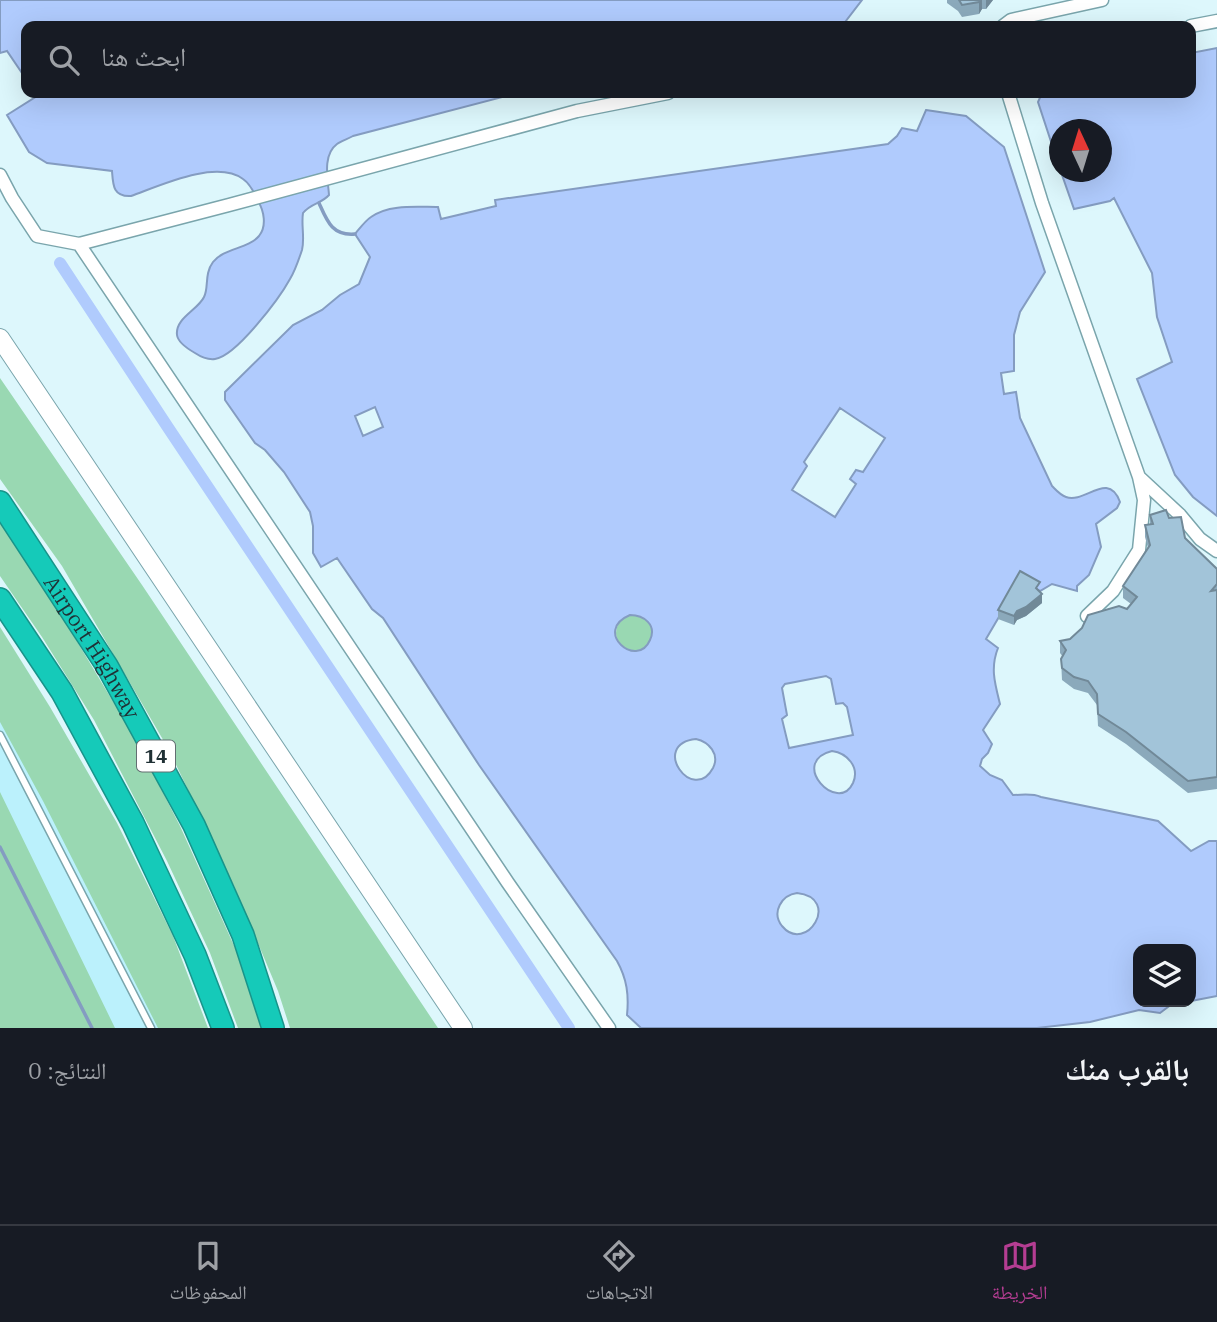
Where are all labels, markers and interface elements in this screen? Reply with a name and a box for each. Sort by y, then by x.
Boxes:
search box [21,21,1196,98]
text: ابحث هنا [101,39,186,73]
icon: search [45,41,83,79]
north arrow [1049,119,1112,182]
street label: Airport Highway [38,570,147,724]
road number: 14 [137,740,175,772]
map controls [1133,944,1196,1007]
button: layers [1133,944,1196,1007]
text: بالقرب منك [1065,1049,1189,1088]
text: النتائج: 0 [28,1055,107,1085]
tab: المحفوظات [169,1237,247,1311]
tab: الاتجاهات [585,1237,653,1311]
tab: الخريطة [992,1237,1048,1311]

